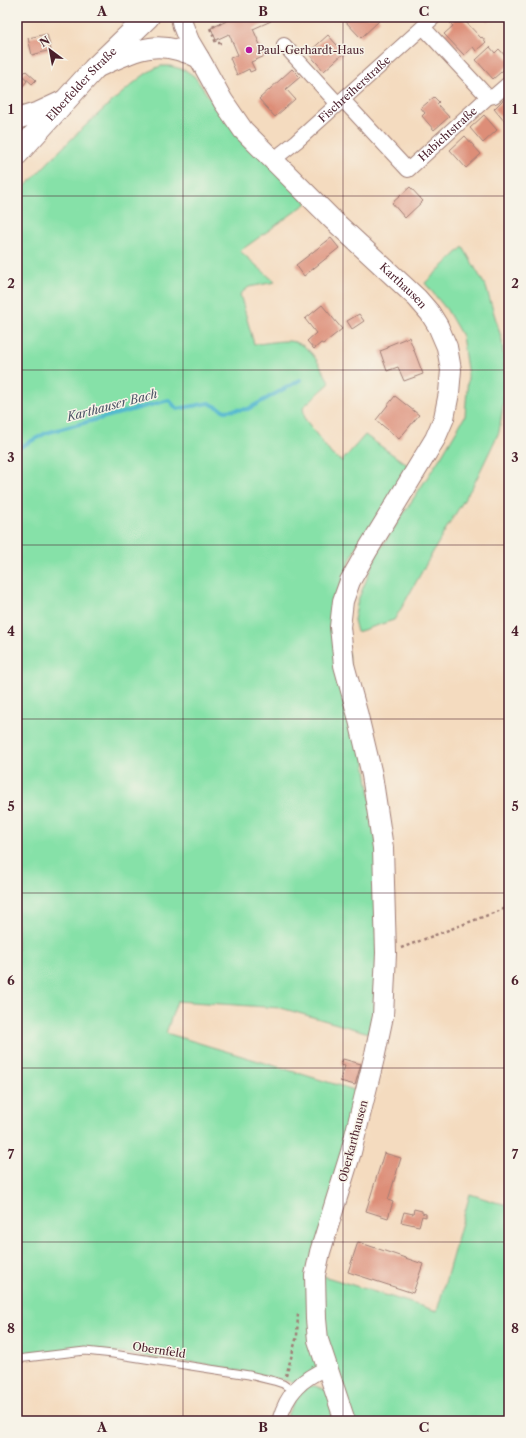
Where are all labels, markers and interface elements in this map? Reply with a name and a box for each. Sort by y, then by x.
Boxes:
text: A [96,3,108,19]
text: B [258,3,268,19]
text: C [419,3,429,19]
north arrow [30,30,70,70]
text: N [37,33,53,50]
place label: Paul-Gerhardt-Haus [257,43,364,57]
street label: Elberfelder Straße [43,44,119,124]
marker: Paul-Gerhardt-Haus [244,45,254,55]
street label: Fischreiherstraße [315,53,393,125]
text: 1 [8,101,14,117]
text: 1 [512,101,518,117]
street label: Habichtstraße [415,104,480,164]
street label: Karthausen [377,260,430,311]
text: 2 [7,275,15,291]
text: 2 [511,275,519,291]
water label: Karthauser Bach [64,386,159,425]
text: 3 [7,449,15,465]
text: 3 [511,449,519,465]
text: 4 [7,623,15,639]
text: 4 [511,623,519,639]
text: 5 [7,798,15,814]
text: 5 [511,798,519,814]
text: 6 [7,972,15,988]
text: 6 [511,972,519,988]
street label: Oberkarthausen [335,1098,371,1184]
text: 7 [8,1146,15,1162]
text: 7 [512,1146,519,1162]
text: 8 [7,1320,15,1336]
text: 8 [511,1320,519,1336]
street label: Obernfeld [132,1339,187,1361]
text: A [96,1419,108,1435]
text: B [258,1419,268,1435]
text: C [419,1419,429,1435]

